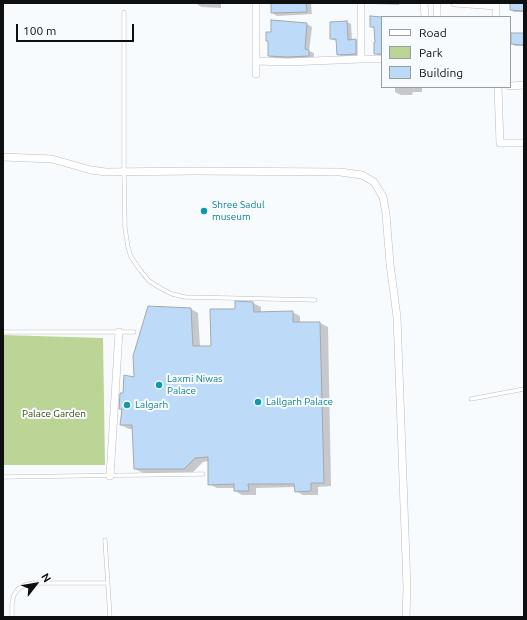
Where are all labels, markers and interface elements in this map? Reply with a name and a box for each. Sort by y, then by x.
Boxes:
scale bar [18,16,136,42]
legend [381,16,511,88]
text: 100 m [23,24,56,37]
text: Road [419,26,447,39]
text: Park [419,46,443,59]
text: Building [419,66,463,79]
place label: Shree Sadul museum [212,199,265,222]
marker: Shree Sadul museum [199,206,209,216]
place label: Laxmi Niwas Palace [167,373,222,396]
marker: Laxmi Niwas Palace [154,380,164,390]
place label: Lallgarh Palace [266,396,333,408]
marker: Lallgarh Palace [253,397,263,407]
place label: Lalgarh [135,399,168,411]
marker: Lalgarh [122,400,132,410]
park label: Palace Garden [22,408,86,420]
north arrow [16,564,56,604]
text: N [39,571,54,584]

